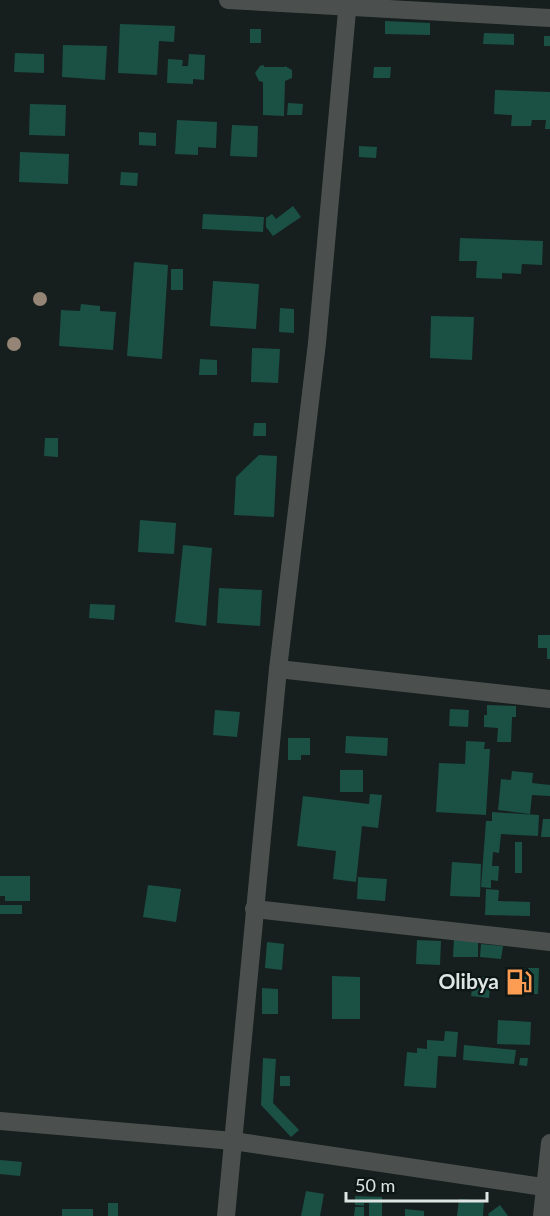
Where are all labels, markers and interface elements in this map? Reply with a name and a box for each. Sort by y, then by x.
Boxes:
fuel station icon: Olibya [504,967,534,997]
place label: Olibya [439,968,499,993]
scale bar [346,1165,487,1203]
text: 50 m [355,1174,395,1196]

